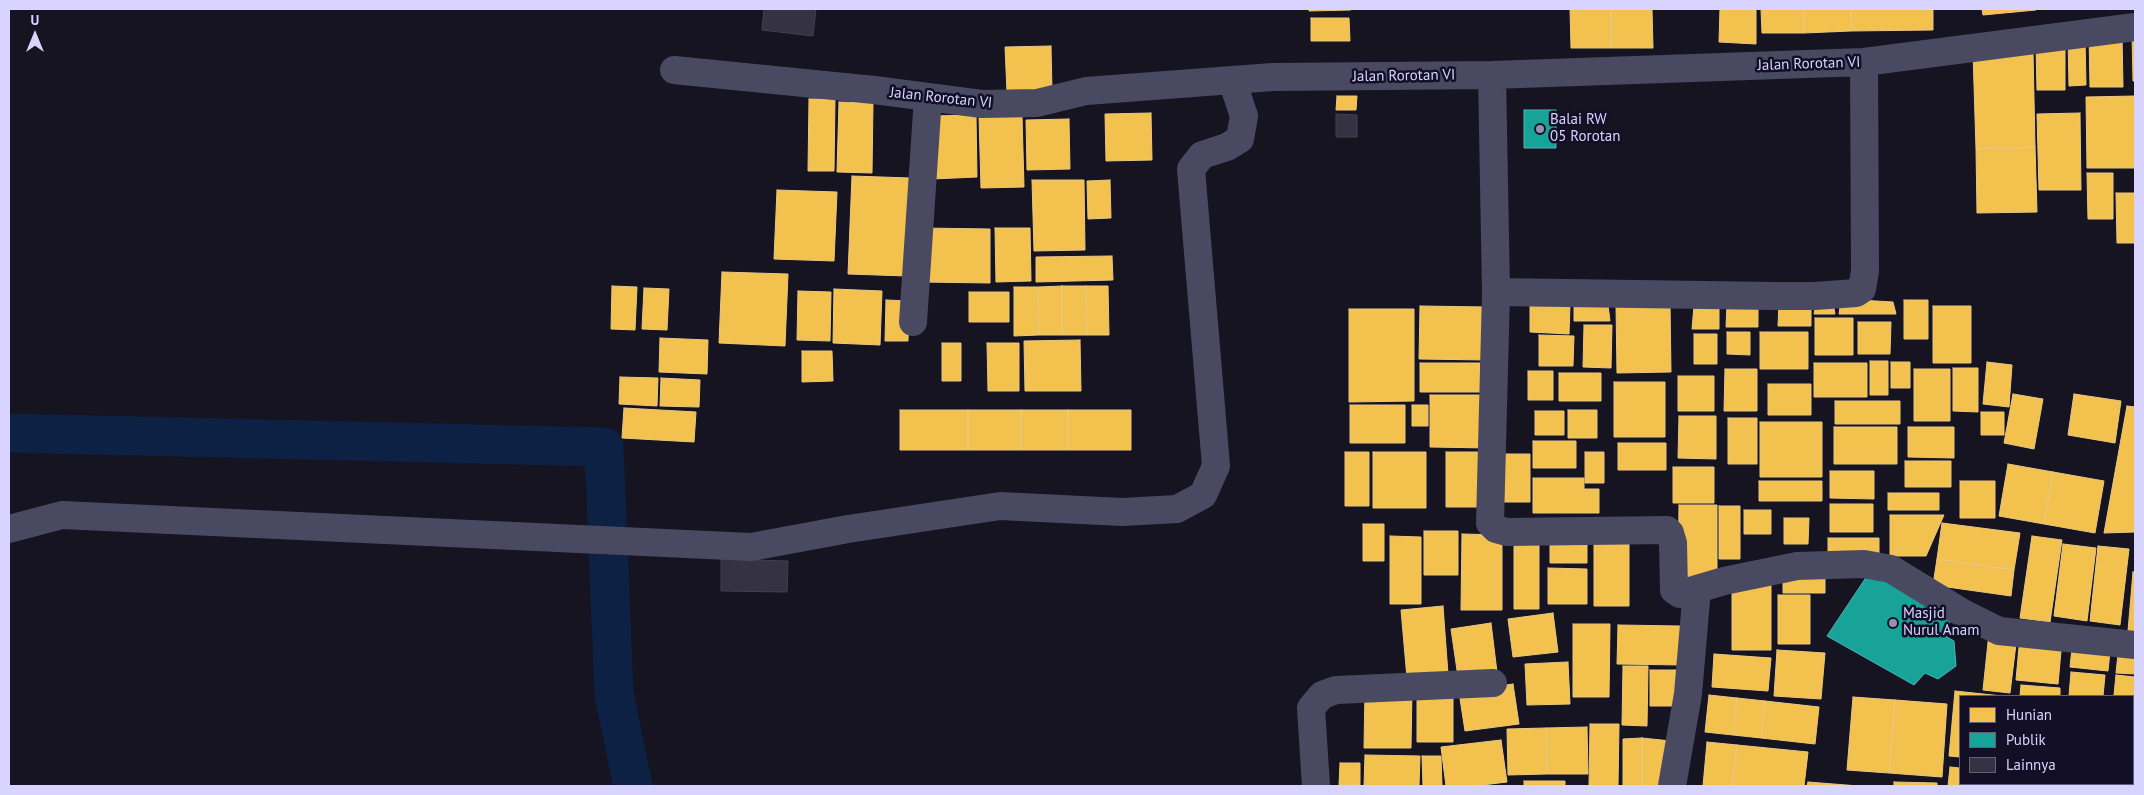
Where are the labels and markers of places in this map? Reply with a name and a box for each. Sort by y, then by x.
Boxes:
place label: Balai RW 05 Rorotan [1550,111,1620,146]
marker: Balai RW 05 Rorotan [1534,123,1546,135]
place label: Masjid Nurul Anam [1903,605,1979,640]
marker: Masjid Nurul Anam [1887,617,1899,629]

